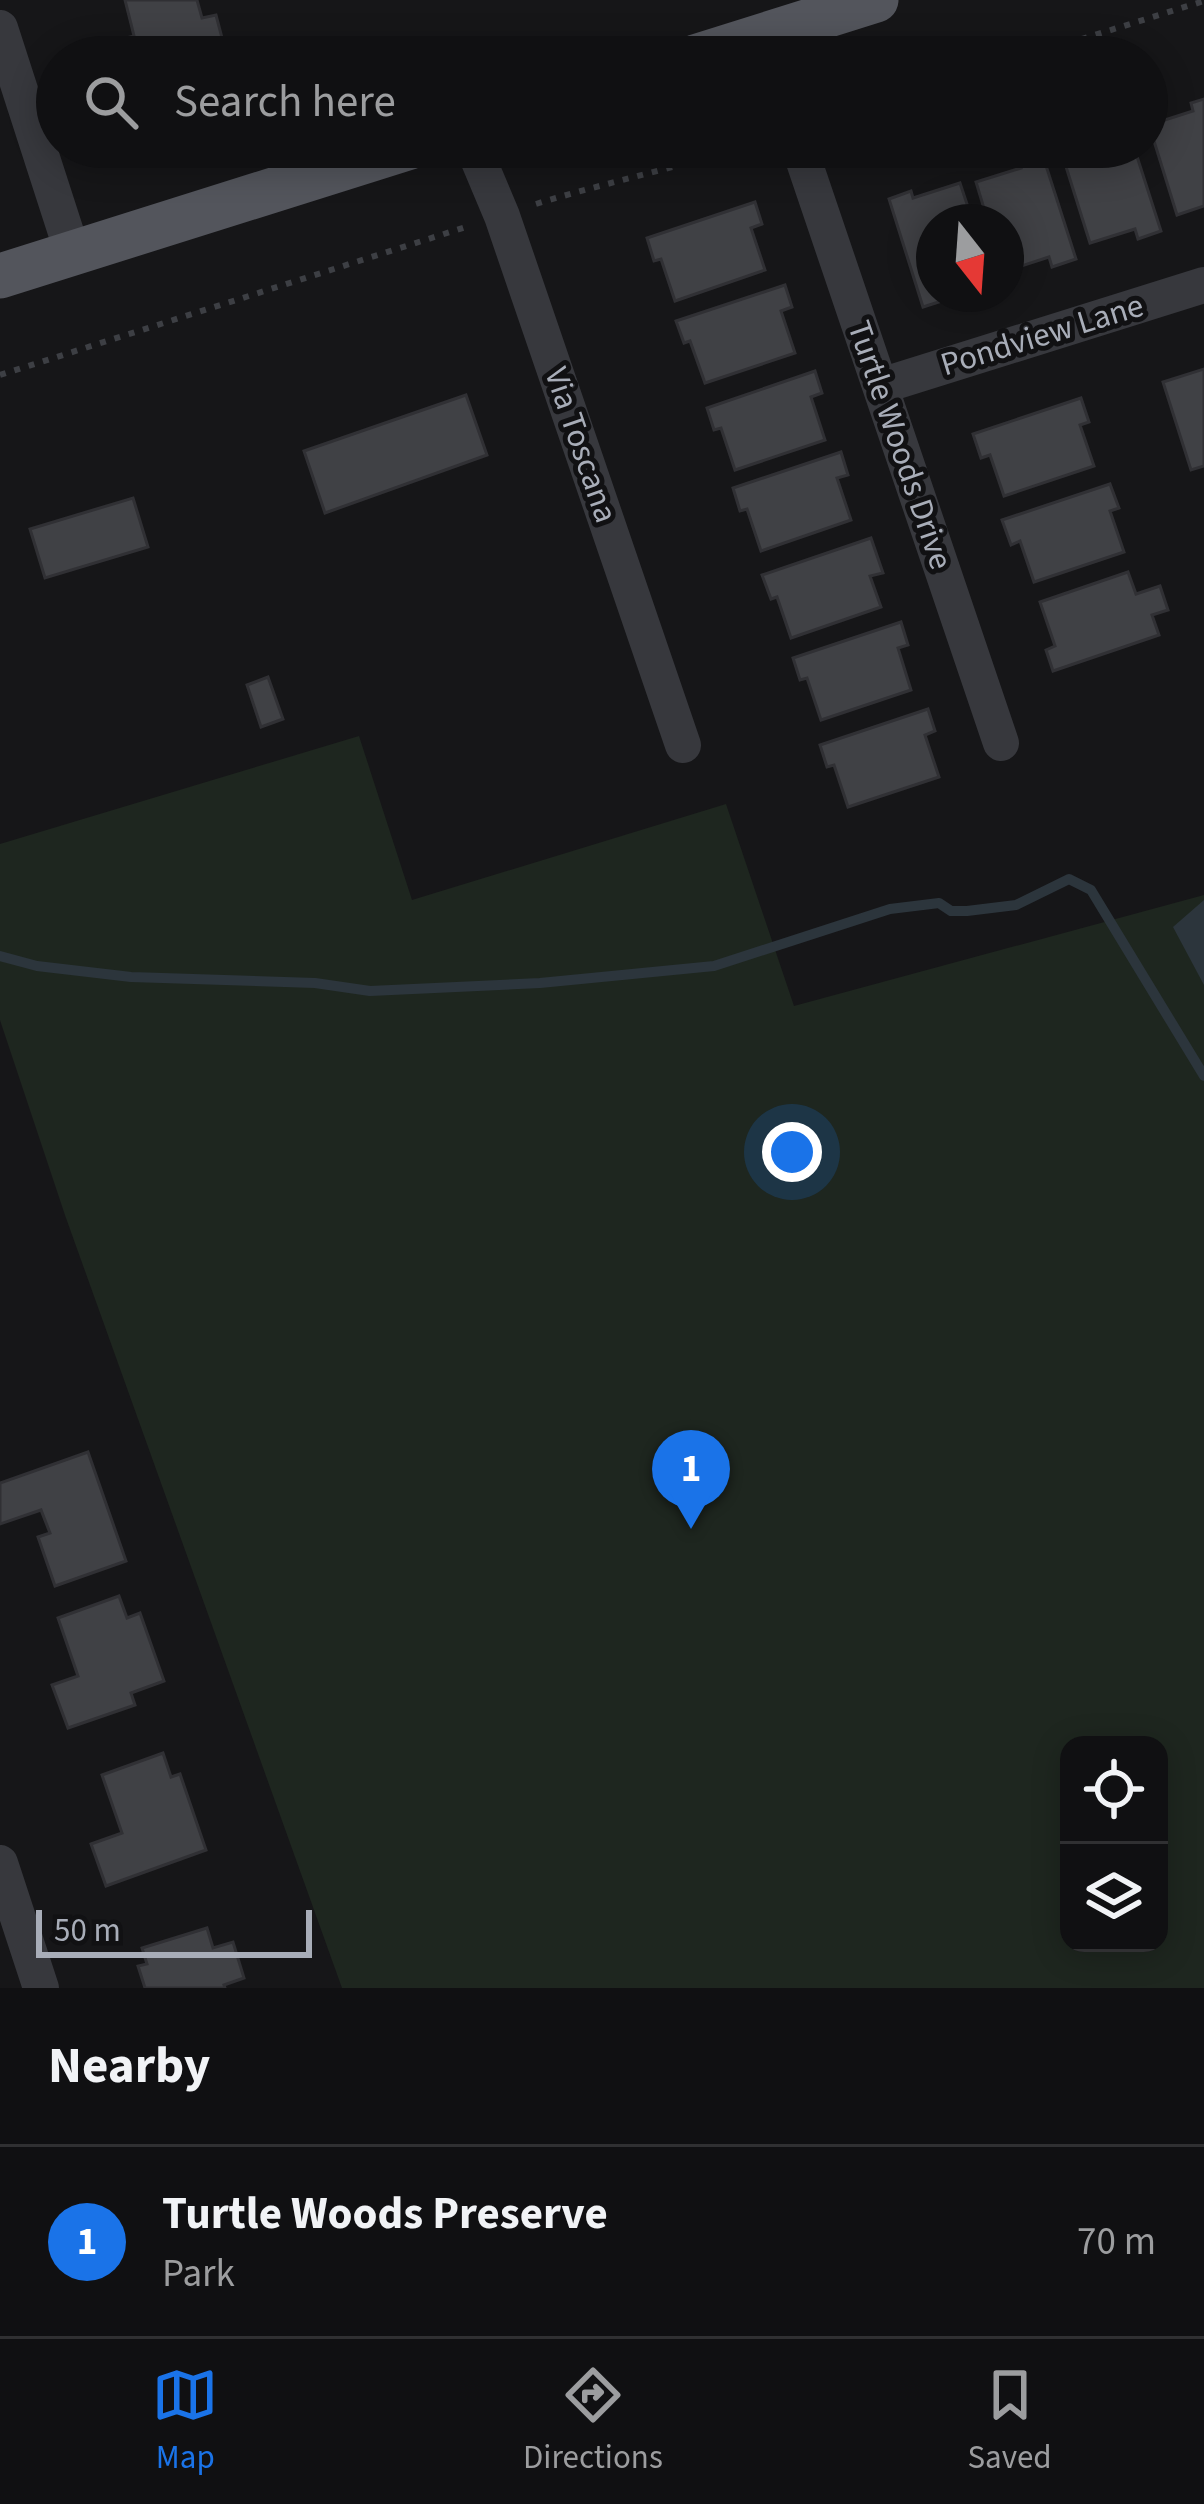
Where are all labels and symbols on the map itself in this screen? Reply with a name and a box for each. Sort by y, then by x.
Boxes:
north arrow [916,204,1024,312]
street label: Pondview Lane [935,282,1149,388]
street label: Turtle Woods Drive [835,314,965,576]
street label: Via Toscana [532,361,630,529]
your location [762,1122,822,1182]
pin: 1 [652,1430,730,1529]
scale bar [36,1904,312,1957]

